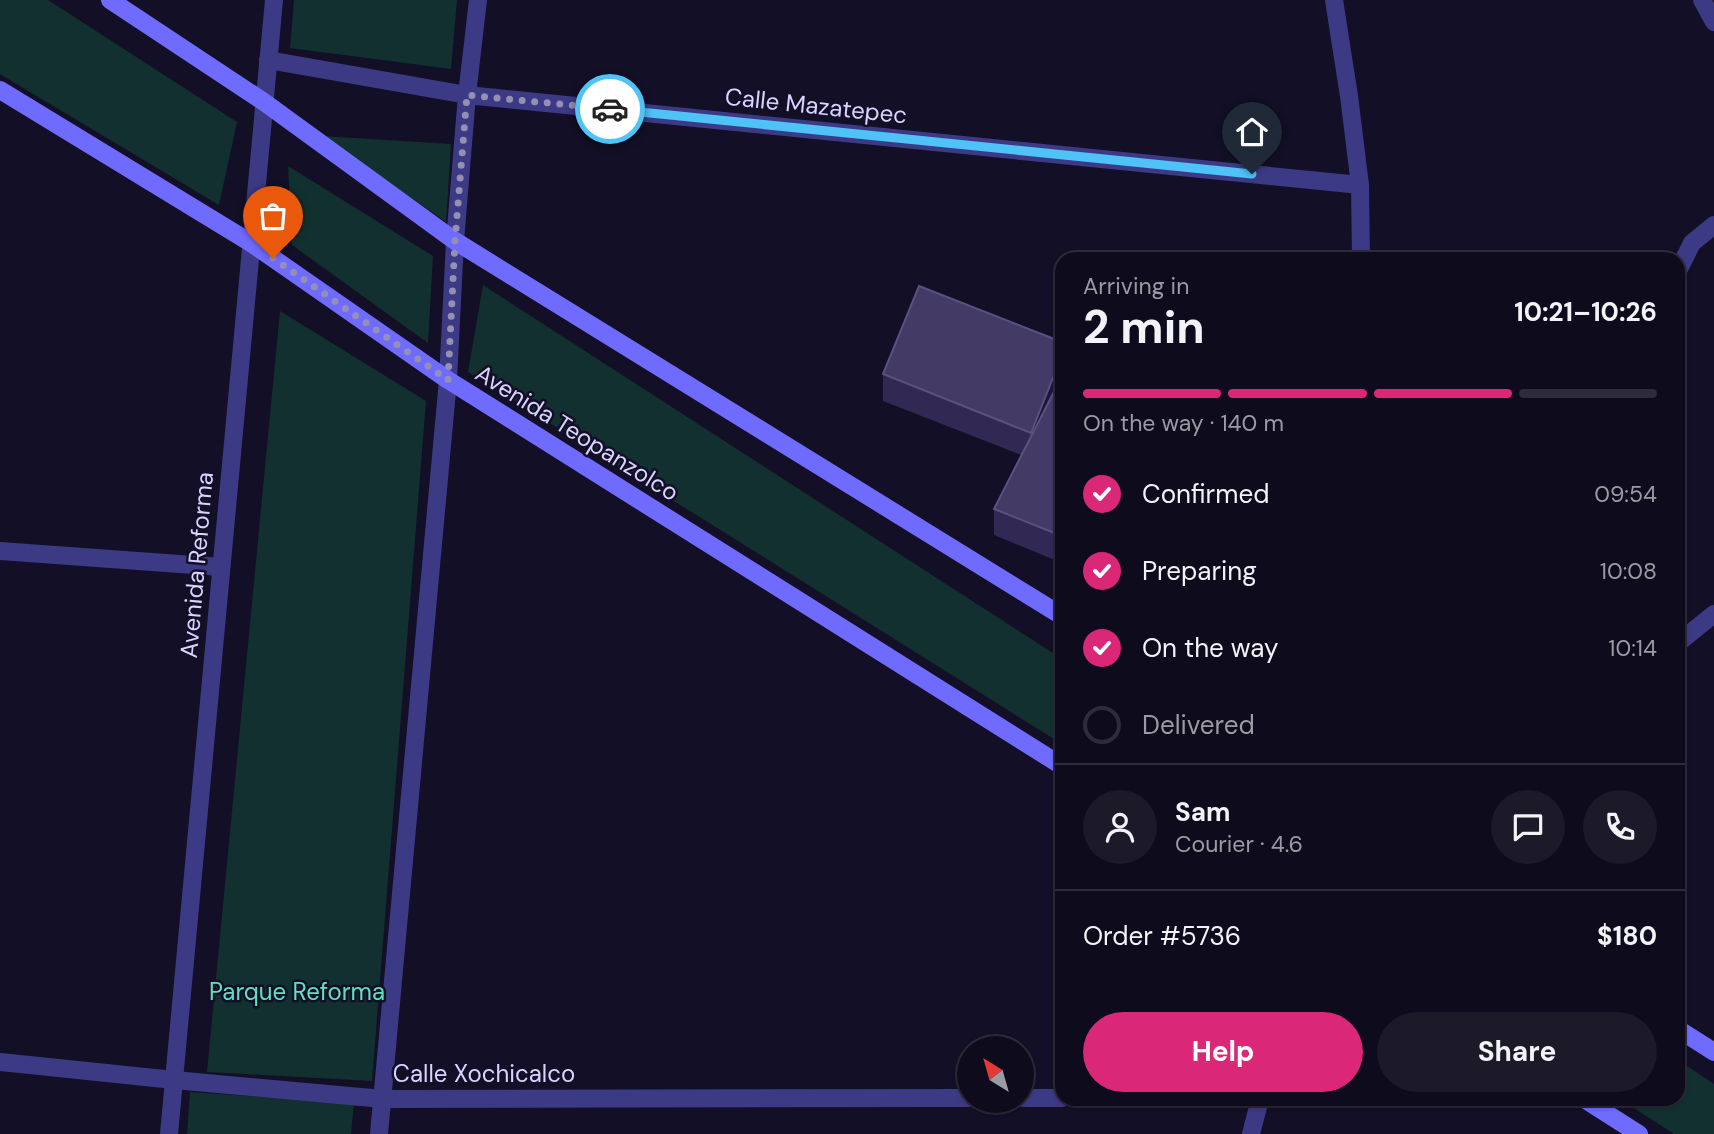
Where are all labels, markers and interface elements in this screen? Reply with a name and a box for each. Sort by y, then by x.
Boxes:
courier [575,74,645,144]
street label: Calle Mazatepec [723,81,909,130]
icon: car [591,90,629,128]
pin [1222,102,1282,174]
icon: home [1233,113,1271,151]
pin [243,186,303,258]
icon: bag [254,197,292,235]
text: Arriving in [1083,271,1189,301]
text: 10:21–10:26 [1514,295,1657,329]
text: 2 min [1083,297,1205,357]
street label: Avenida Teopanzolco [470,357,685,508]
text: On the way · 140 m [1083,408,1284,438]
street label: Avenida Reforma [173,471,220,659]
icon: check [1083,475,1121,513]
text: Confirmed [1142,477,1269,511]
text: 09:54 [1594,479,1657,509]
icon: check [1083,552,1121,590]
text: Preparing [1142,554,1257,588]
text: 10:08 [1600,556,1657,586]
icon: check [1083,629,1121,667]
text: On the way [1142,631,1278,665]
text: 10:14 [1608,633,1657,663]
text: Delivered [1142,708,1255,742]
button: person [1083,790,1157,864]
button: chat [1491,790,1565,864]
button: phone [1583,790,1657,864]
text: Sam [1175,795,1230,829]
text: Courier · 4.6 [1175,829,1303,859]
text: Order #5736 [1083,919,1241,953]
text: $180 [1597,919,1657,953]
park label: Parque Reforma [209,976,385,1007]
button: Help [1083,1012,1363,1092]
button: Share [1377,1012,1657,1092]
north arrow [957,1036,1034,1113]
map controls [957,1036,1034,1113]
street label: Calle Xochicalco [393,1058,575,1089]

